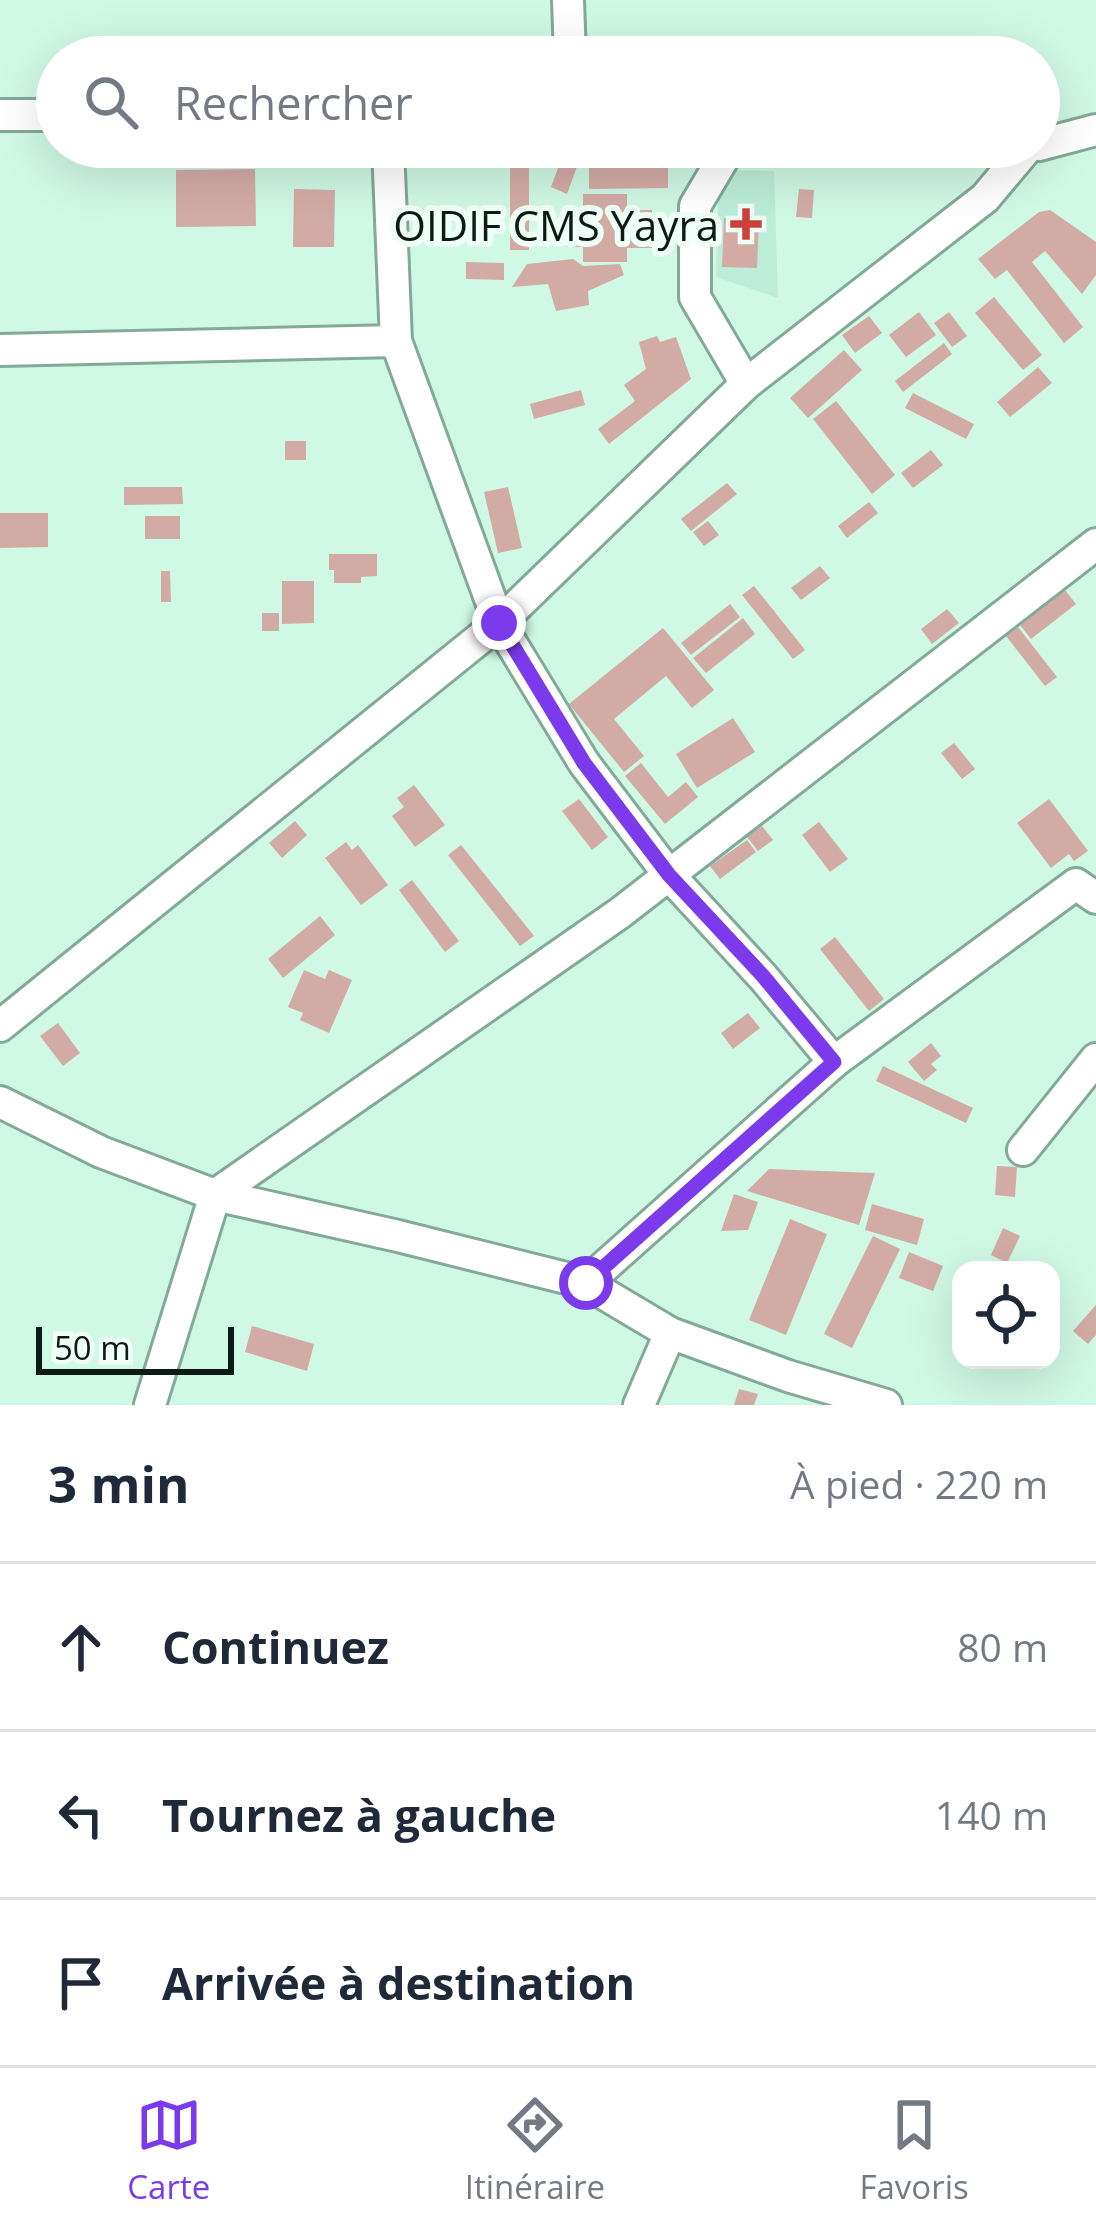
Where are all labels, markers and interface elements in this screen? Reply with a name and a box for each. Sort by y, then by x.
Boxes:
search box [36,36,1060,168]
icon: search [78,69,144,135]
text: Rechercher [174,72,413,133]
place label: OIDIF CMS Yayra [393,196,719,253]
marker: OIDIF CMS Yayra [730,208,762,240]
route end [472,596,526,650]
route start [559,1256,613,1310]
map controls [952,1261,1060,1369]
button: locate [952,1261,1060,1369]
scale bar [36,1321,234,1374]
text: 50 m [54,1325,131,1370]
text: 3 min [48,1448,190,1518]
text: À pied · 220 m [790,1457,1048,1510]
icon: ahead [48,1614,114,1680]
text: Continuez [162,1616,389,1677]
text: 80 m [957,1620,1048,1673]
icon: left [48,1782,114,1848]
text: Tournez à gauche [162,1784,556,1845]
text: 140 m [935,1788,1048,1841]
icon: arrive [48,1950,114,2016]
text: Arrivée à destination [162,1952,635,2013]
tab: Carte [127,2092,210,2209]
tab: Itinéraire [465,2092,605,2209]
tab: Favoris [859,2092,969,2209]

